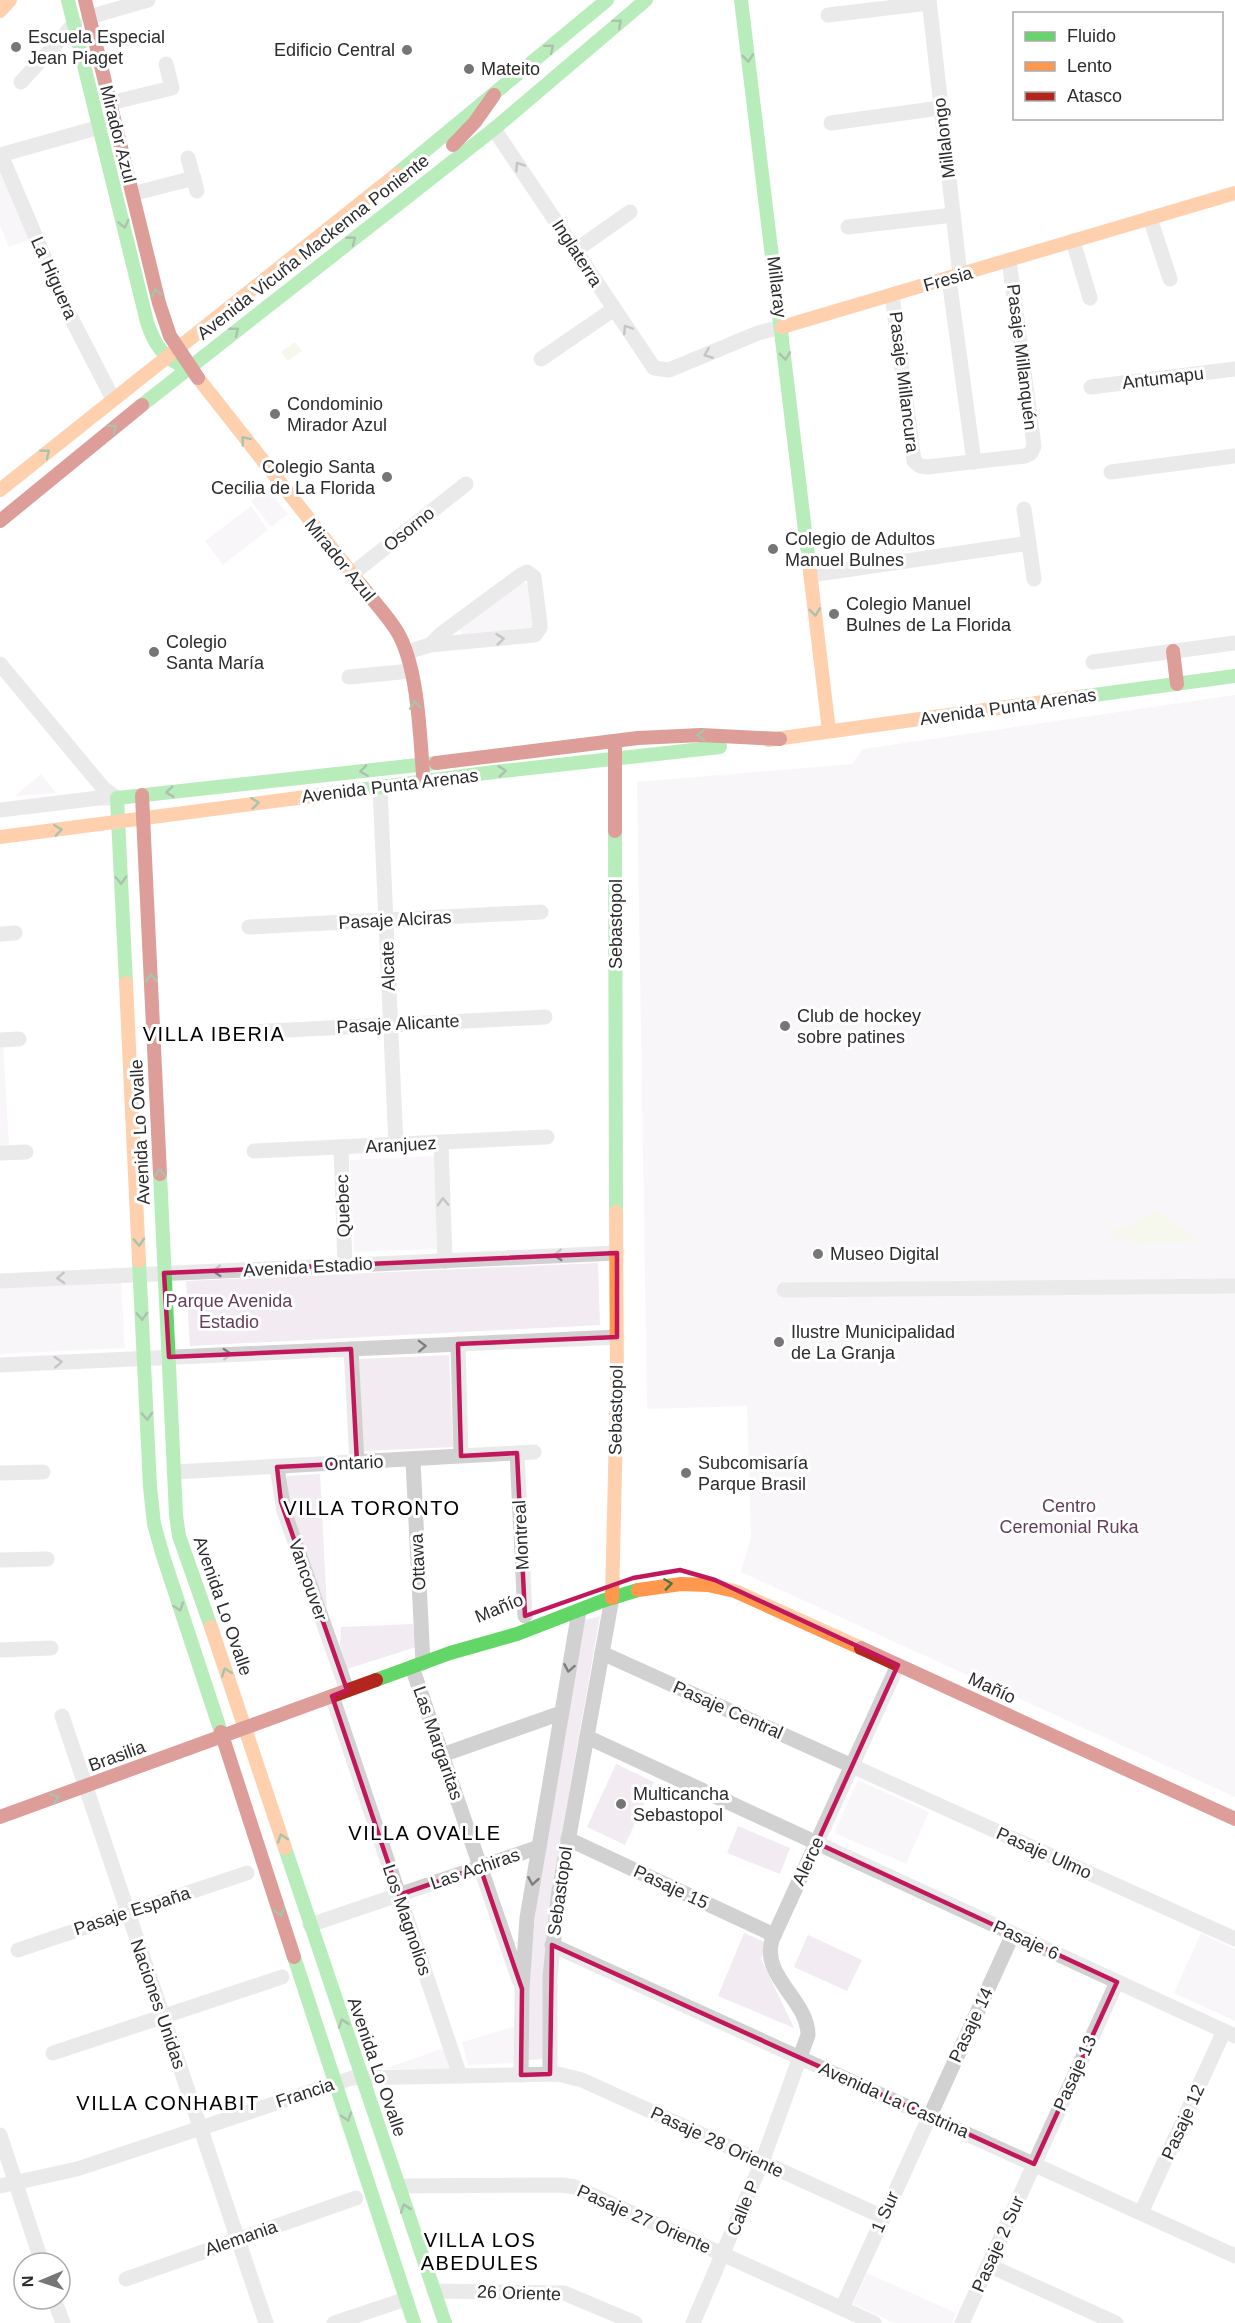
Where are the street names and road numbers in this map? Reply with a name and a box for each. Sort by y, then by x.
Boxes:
street label: Mirador Azul [96,83,140,185]
street label: Millalongo [929,97,959,179]
street label: Avenida Vicuña Mackenna Poniente [193,150,433,344]
street label: Inglaterra [548,216,607,291]
street label: La Higuera [27,234,81,323]
street label: Millaray [763,255,791,319]
street label: Fresia [921,262,976,296]
street label: Pasaje Millanquén [1003,283,1041,431]
street label: Pasaje Millancura [885,310,923,455]
street label: Antumapu [1121,363,1205,393]
street label: Osorno [380,503,438,555]
street label: Mirador Azul [301,515,379,605]
street label: Avenida Punta Arenas [919,685,1097,729]
street label: Avenida Punta Arenas [301,765,479,807]
street label: Sebastopol [606,879,626,969]
street label: Pasaje Alciras [338,907,452,933]
street label: Alcate [377,941,399,991]
street label: Pasaje Alicante [336,1011,460,1037]
street label: Avenida Lo Ovalle [126,1059,154,1205]
street label: Aranjuez [365,1133,437,1157]
street label: Quebec [332,1174,354,1238]
street label: Avenida Estadio [243,1254,373,1280]
street label: Sebastopol [605,1365,627,1455]
street label: Ontario [324,1451,384,1475]
street label: Montreal [509,1500,533,1570]
street label: Ottawa [406,1532,429,1591]
street label: Avenida Lo Ovalle [190,1534,256,1678]
street label: Vancouver [285,1537,331,1623]
street label: Mañío [472,1589,526,1627]
street label: Mañío [965,1668,1019,1708]
street label: Pasaje Central [670,1677,786,1743]
street label: Las Margaritas [409,1683,467,1803]
street label: Brasilia [86,1736,149,1775]
street label: Pasaje Ulmo [993,1823,1095,1883]
street label: Alerce [788,1834,828,1888]
street label: Las Achiras [428,1844,522,1894]
street label: Sebastopol [544,1845,576,1937]
street label: Pasaje 15 [630,1861,712,1913]
street label: Los Magnolios [379,1862,435,1978]
street label: Pasaje España [71,1882,194,1939]
street label: Pasaje 6 [990,1916,1062,1964]
street label: Naciones Unidas [126,1936,190,2072]
street label: Pasaje 14 [945,1984,997,2066]
street label: Avenida Lo Ovalle [344,1995,410,2139]
street label: Pasaje 13 [1050,2032,1100,2114]
street label: Avenida La Castrina [816,2058,973,2142]
street label: Francia [273,2074,338,2112]
street label: Pasaje 12 [1158,2081,1208,2163]
street label: Pasaje 28 Oriente [647,2102,787,2182]
street label: Calle P [723,2177,763,2239]
street label: Pasaje 27 Oriente [574,2181,714,2257]
street label: 1 Sur [867,2188,903,2236]
street label: Pasaje 2 Sur [968,2193,1028,2295]
street label: Alemania [202,2216,281,2260]
street label: 26 Oriente [477,2282,561,2304]

